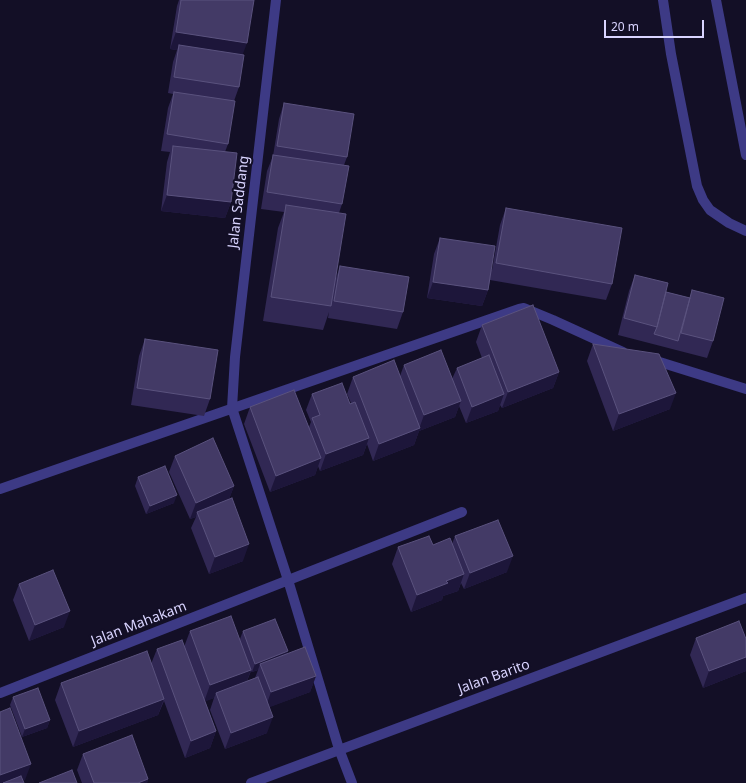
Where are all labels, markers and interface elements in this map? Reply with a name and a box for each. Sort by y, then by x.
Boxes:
scale bar [606,12,706,38]
text: 20 m [611,18,639,35]
street label: Jalan Saddang [225,155,253,249]
street label: Jalan Mahakam [89,598,189,650]
street label: Jalan Barito [456,656,532,698]

